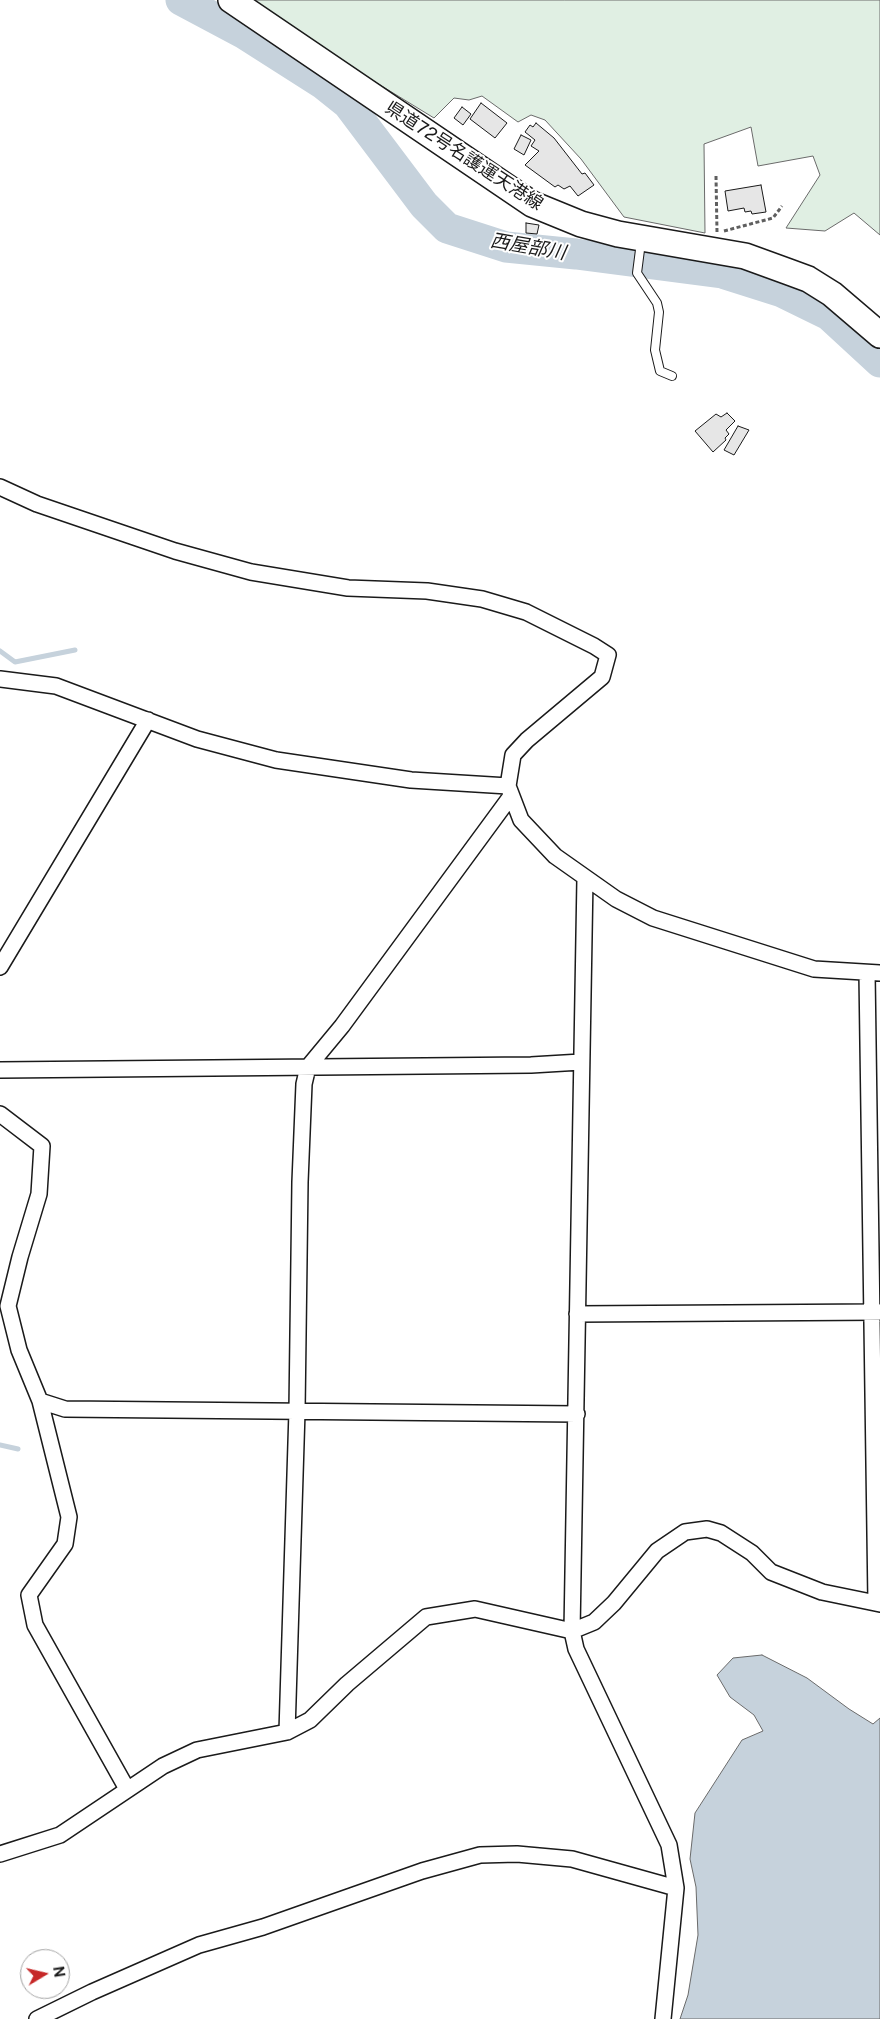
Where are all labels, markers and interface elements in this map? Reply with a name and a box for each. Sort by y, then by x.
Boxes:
street label: 県道72号名護運天港線 [381,97,547,215]
water label: 西屋部川 [489,229,567,265]
north arrow [20,1949,70,1999]
text: N [50,1965,68,1978]

